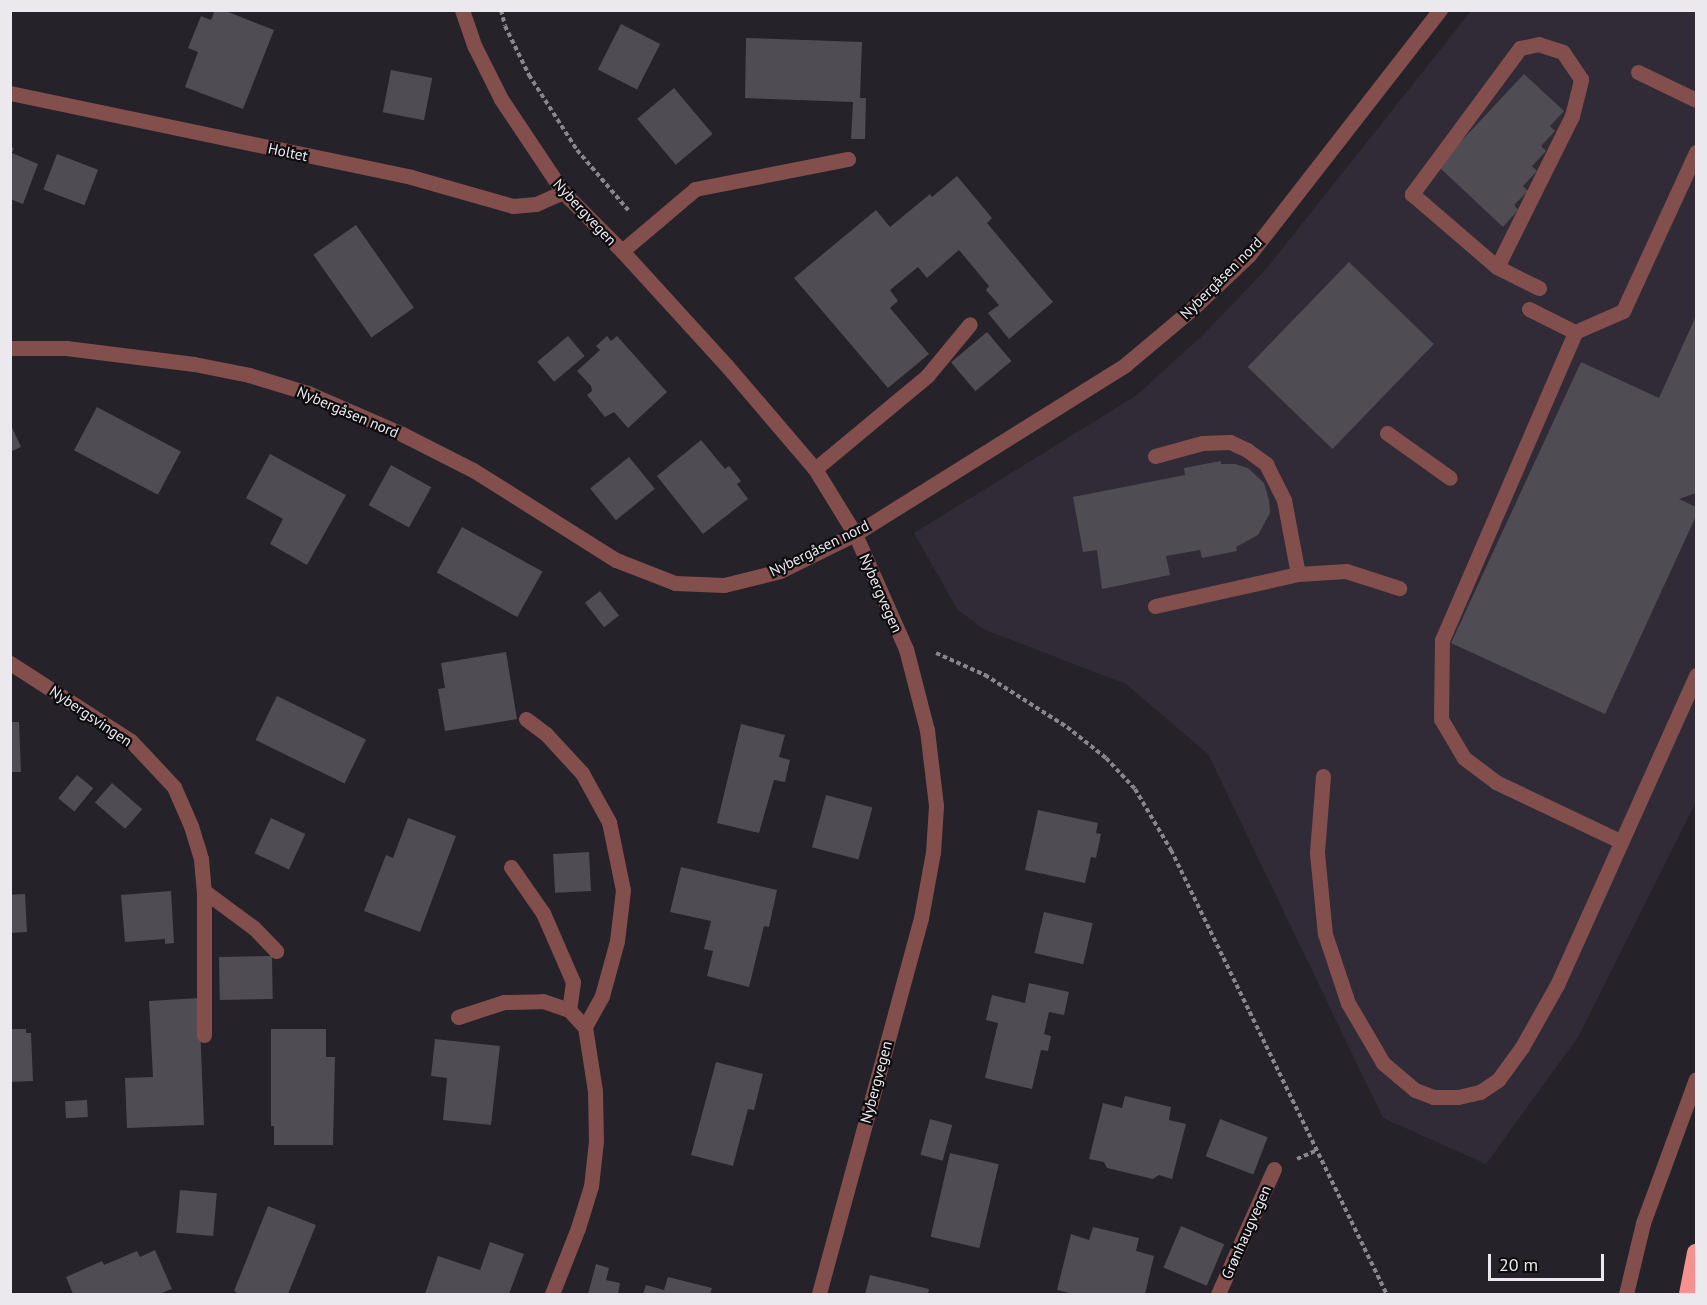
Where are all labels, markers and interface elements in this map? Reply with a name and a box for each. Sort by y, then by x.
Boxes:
street label: Holtet [267,139,309,165]
street label: Nybergvegen [550,175,620,249]
street label: Nybergåsen nord [1176,233,1266,323]
street label: Nybergåsen nord [294,382,402,442]
street label: Nybergåsen nord [766,516,872,580]
street label: Nybergvegen [856,551,906,635]
street label: Nybergsvingen [46,682,136,750]
street label: Nybergvegen [856,1039,896,1125]
street label: Grønhaugvegen [1217,1182,1275,1282]
scale bar [1491,1242,1606,1280]
text: 20 m [1499,1253,1538,1276]

